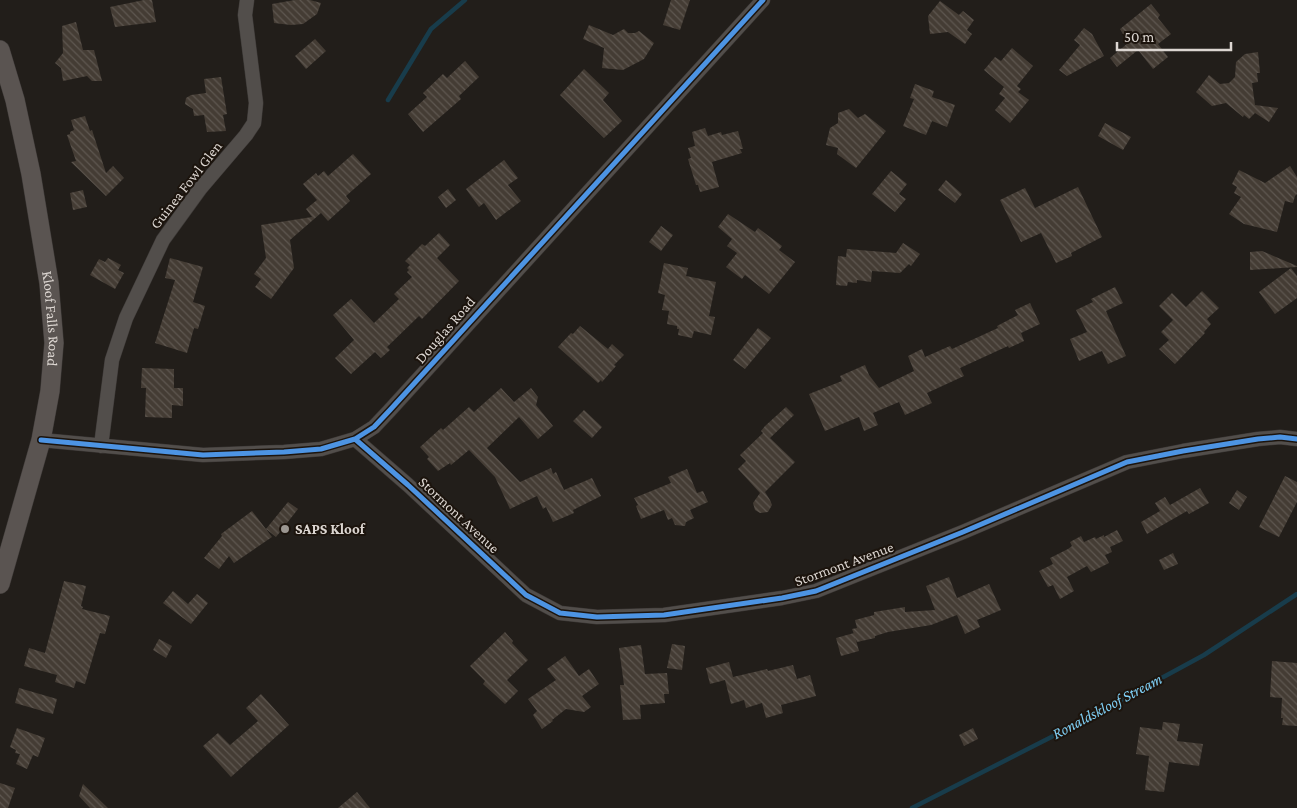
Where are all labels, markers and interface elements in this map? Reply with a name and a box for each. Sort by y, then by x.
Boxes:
scale bar [1117,20,1231,52]
text: 50 m [1124,29,1154,45]
street label: Guinea Fowl Glen [147,138,225,232]
street label: Kloof Falls Road [39,270,62,367]
street label: Douglas Road [412,293,479,367]
street label: Stormont Avenue [415,474,503,557]
place label: SAPS Kloof [295,521,366,537]
marker: SAPS Kloof [279,523,291,535]
street label: Stormont Avenue [792,539,896,589]
water label: Ronaldskloof Stream [1049,670,1166,743]

